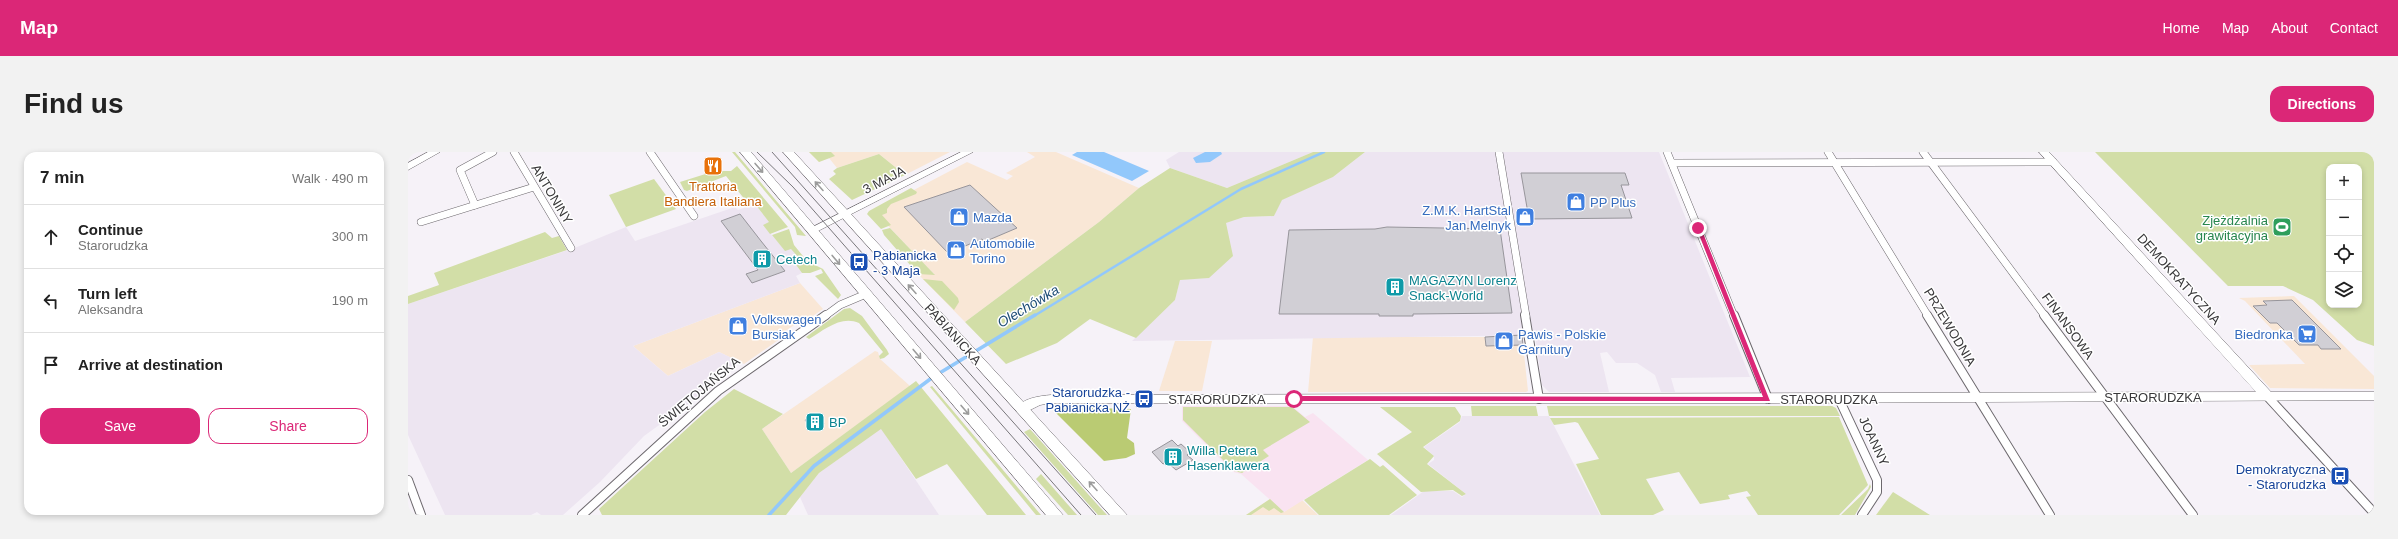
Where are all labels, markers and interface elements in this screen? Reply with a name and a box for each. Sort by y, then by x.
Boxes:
text: Map [20,17,58,38]
text: Home [2163,20,2200,36]
text: Map [2222,20,2249,36]
text: About [2271,20,2308,36]
text: Contact [2330,20,2378,36]
button: Directions [2270,86,2374,122]
text: Find us [24,88,124,119]
restaurant icon: Trattoria Bandiera Italiana [702,155,724,177]
street label: ANTONINY [528,161,576,227]
one-way arrow [754,162,763,173]
street label: 3 MAJA [860,163,908,197]
map controls [2326,164,2362,308]
button: + [2326,164,2362,200]
text: 7 min [40,168,84,187]
text: Walk · 490 m [292,171,368,186]
place label: Trattoria Bandiera Italiana [664,179,763,209]
one-way arrow [814,181,824,191]
shop icon: PP Plus [1565,191,1587,213]
place label: PP Plus [1590,195,1637,210]
button: − [2326,200,2362,236]
place label: Z.M.K. HartStal Jan Melnyk [1422,203,1511,233]
shop icon: Mazda [948,206,970,228]
shop icon: Z.M.K. HartStal Jan Melnyk [1514,206,1536,228]
place label: Mazda [973,210,1013,225]
place label: Zjeżdżalnia grawitacyjna [2196,213,2269,243]
sports icon: Zjeżdżalnia grawitacyjna [2271,216,2293,238]
route end [1689,219,1707,237]
text: Continue [78,221,143,238]
icon: ahead [40,226,62,248]
text: 300 m [332,229,368,244]
street label: DEMOKRATYCZNA [2134,231,2224,328]
place label: Automobile Torino [970,236,1035,266]
button: locate [2326,236,2362,272]
text: Starorudzka [78,238,148,253]
shop icon: Automobile Torino [945,239,967,261]
building icon: Cetech [751,248,773,270]
place label: Pabianicka - 3 Maja [873,248,937,278]
bus stop icon: Pabianicka - 3 Maja [848,251,870,273]
place label: Cetech [776,252,817,267]
one-way arrow [832,254,841,265]
button: layers [2326,272,2362,308]
place label: MAGAZYN Lorenz Snack-World [1409,273,1517,303]
building icon: MAGAZYN Lorenz Snack-World [1384,276,1406,298]
water label: Olechówka [994,281,1062,331]
one-way arrow [908,284,917,294]
text: Turn left [78,285,137,302]
street label: PRZEWODNIA [1921,285,1979,369]
icon: left [40,290,62,312]
street label: FINANSOWA [2039,290,2097,362]
text: 190 m [332,293,368,308]
street label: PABIANICKA [922,300,985,368]
text: Aleksandra [78,302,143,317]
place label: Volkswagen Bursiak [752,312,821,342]
shop icon: Volkswagen Bursiak [727,315,749,337]
supermarket icon: Biedronka [2296,323,2318,345]
place label: Pawis - Polskie Garnitury [1518,327,1606,357]
place label: Biedronka [2234,327,2294,342]
shop icon: Pawis - Polskie Garnitury [1493,330,1515,352]
one-way arrow [913,348,922,359]
street label: ŚWIĘTOJAŃSKA [655,353,743,430]
icon: arrive [40,354,62,376]
text: Arrive at destination [78,356,223,373]
place label: Starorudzka - Pabianicka NŻ [1045,385,1130,415]
bus stop icon: Starorudzka - Pabianicka NŻ [1133,388,1155,410]
route start [1285,390,1303,408]
street label: STARORUDZKA [2104,390,2202,405]
street label: STARORUDZKA [1168,392,1266,407]
street label: STARORUDZKA [1780,392,1878,407]
one-way arrow [961,404,970,415]
button: Save [40,408,200,444]
button: Share [208,408,368,444]
building icon: BP [804,411,826,433]
street label: JOANNY [1856,414,1892,468]
place label: BP [829,415,846,430]
place label: Willa Petera Hasenklawera [1187,443,1270,473]
building icon: Willa Petera Hasenklawera [1162,446,1184,468]
place label: Demokratyczna - Starorudzka [2236,462,2327,492]
bus stop icon: Demokratyczna - Starorudzka [2329,465,2351,487]
one-way arrow [1088,481,1097,491]

